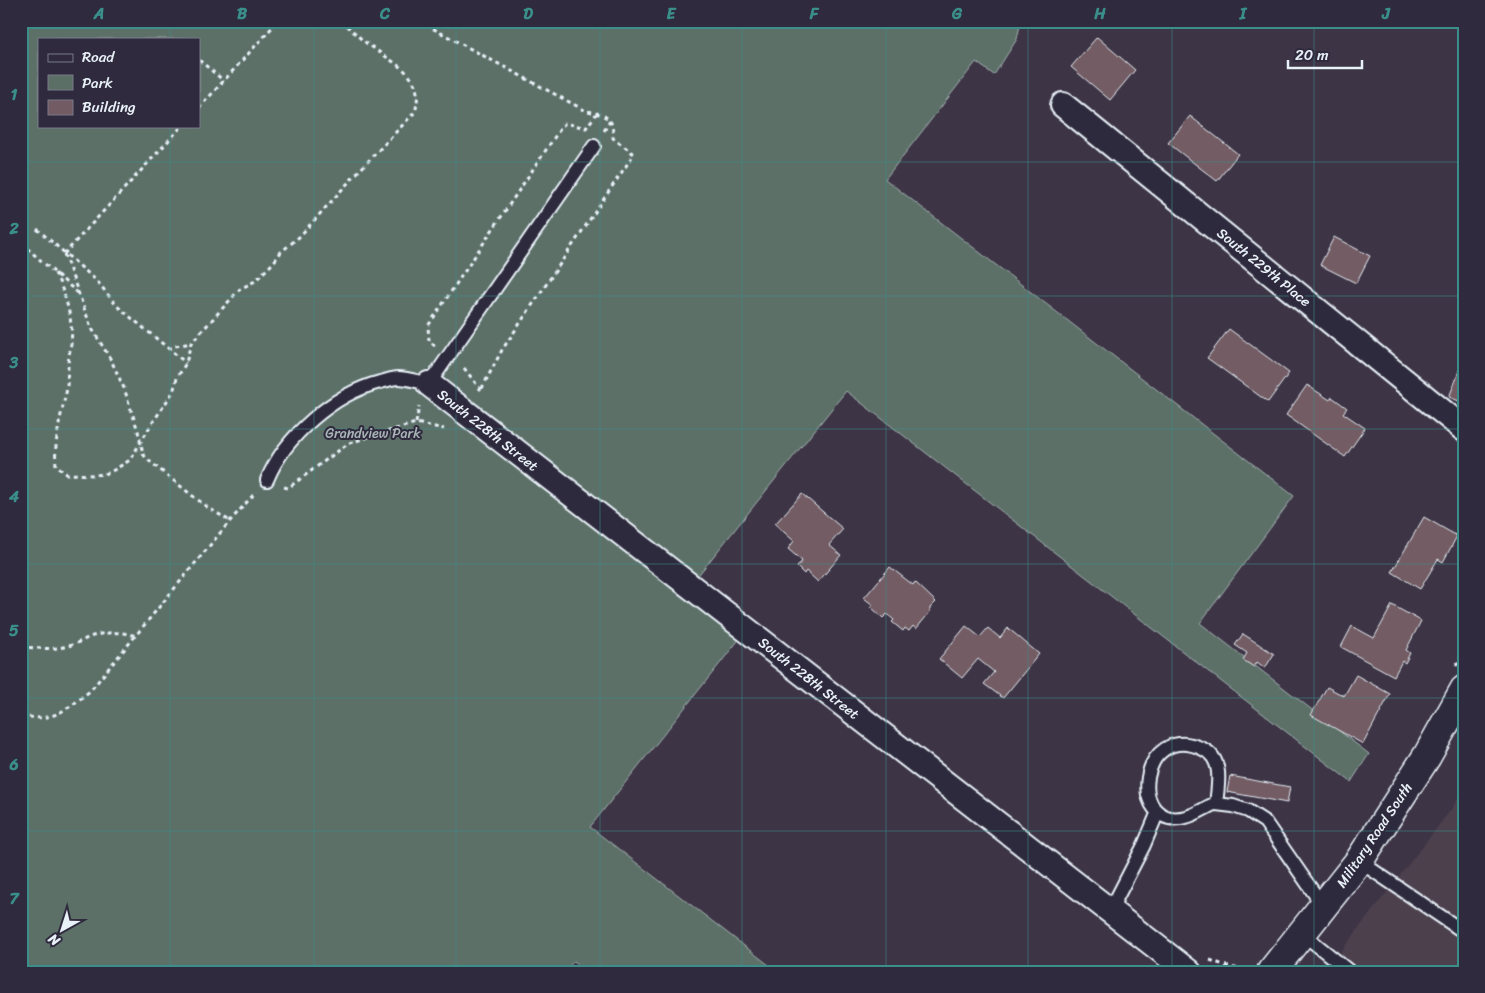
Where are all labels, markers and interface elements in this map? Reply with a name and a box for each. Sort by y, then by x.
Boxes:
text: A [93,0,104,28]
text: B [237,0,248,28]
text: C [379,0,391,28]
text: D [523,0,533,28]
text: E [667,0,677,28]
text: F [809,0,820,28]
text: G [951,0,963,28]
text: H [1093,0,1106,28]
text: I [1239,0,1248,28]
text: J [1381,0,1391,28]
legend [38,38,200,128]
scale bar [1288,38,1361,70]
text: 20 m [1295,42,1329,68]
text: Road [82,44,115,70]
text: Park [82,70,113,96]
text: 1 [11,80,18,109]
text: Building [82,94,136,120]
text: 2 [8,214,19,243]
street label: South 229th Place [1211,221,1316,313]
text: 3 [9,348,19,377]
street label: South 228th Street [432,383,544,478]
park label: Grandview Park [325,421,421,446]
text: 4 [8,482,19,511]
text: 5 [9,616,19,645]
street label: South 228th Street [753,631,865,726]
text: 6 [8,750,19,779]
street label: Military Road South [1330,777,1419,893]
text: 7 [9,884,20,913]
north arrow [38,906,88,956]
text: N [42,927,67,953]

